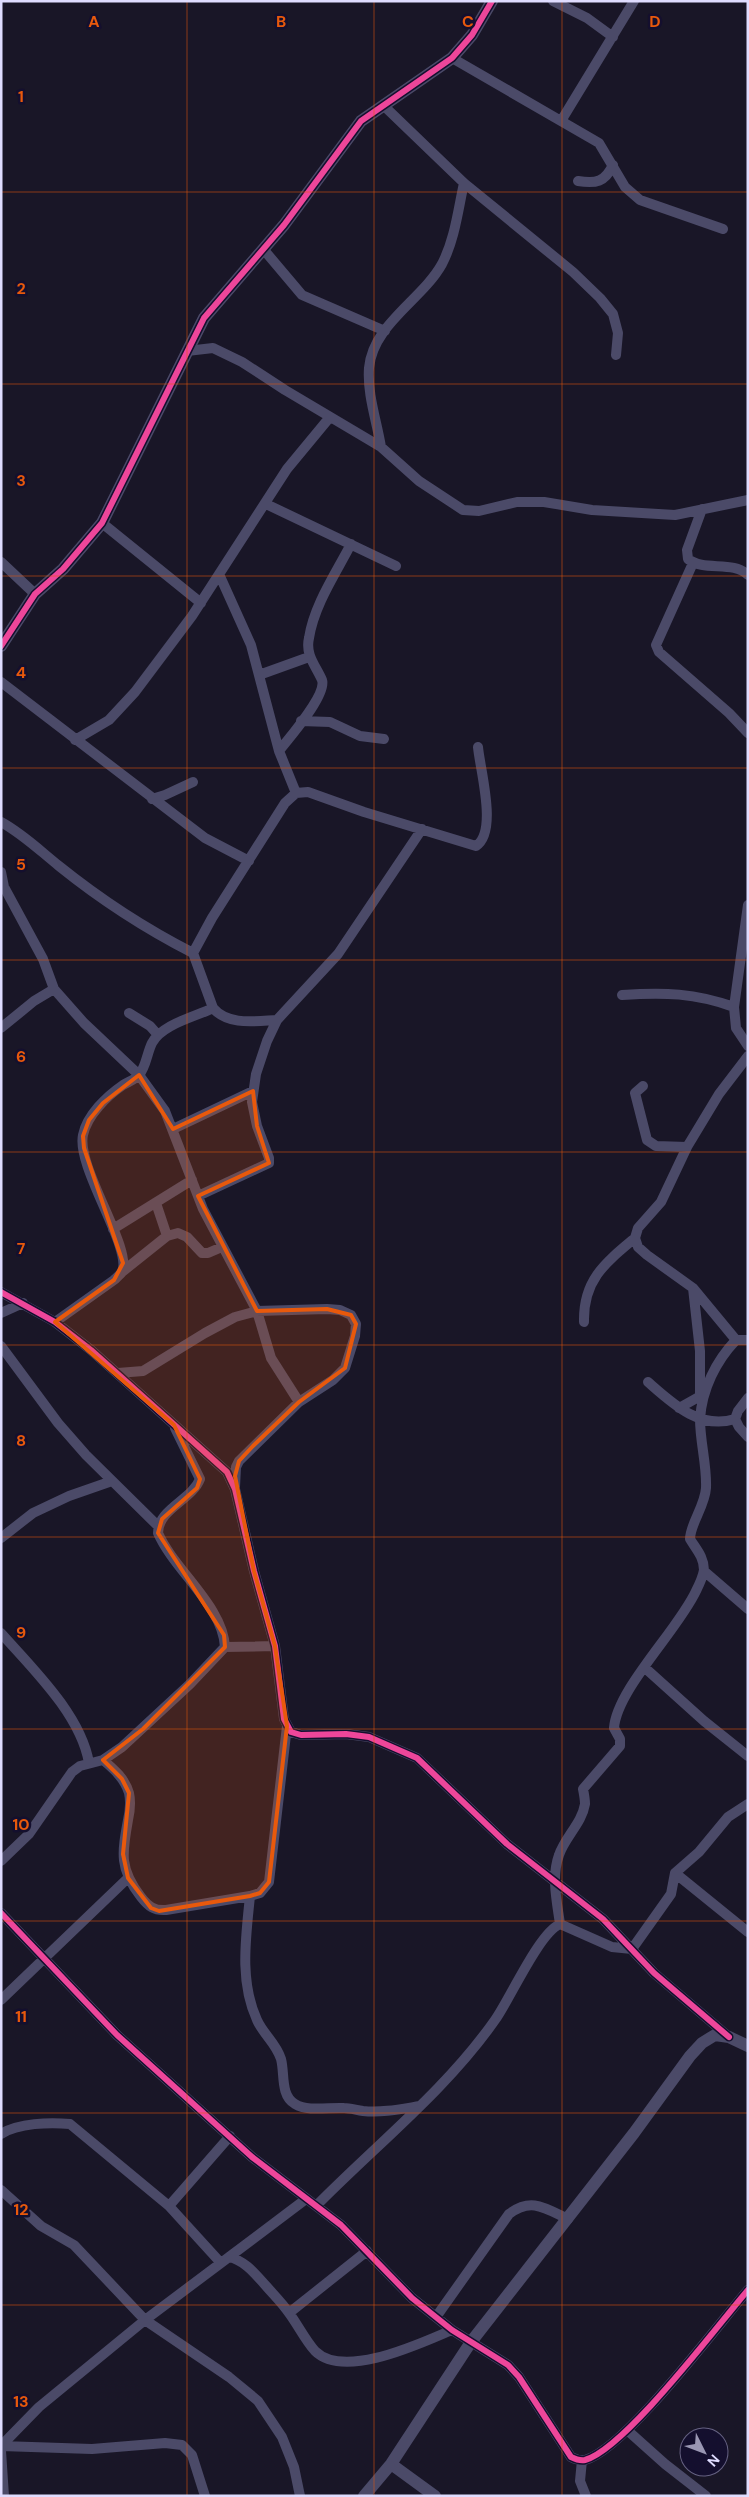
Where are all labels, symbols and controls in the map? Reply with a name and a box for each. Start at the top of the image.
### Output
text: A [88,11,100,32]
text: B [276,11,286,32]
text: C [462,11,474,32]
text: D [649,11,661,32]
text: 1 [18,86,24,107]
text: 2 [16,278,26,299]
text: 3 [16,470,26,491]
text: 4 [16,662,26,683]
text: 5 [16,854,26,875]
text: 6 [16,1046,26,1067]
text: 7 [17,1238,26,1259]
text: 8 [16,1430,26,1451]
text: 9 [16,1622,26,1643]
text: 10 [12,1814,30,1835]
text: 11 [15,2006,27,2027]
text: 12 [13,2199,29,2220]
text: 13 [13,2391,29,2412]
north arrow [679,2427,729,2477]
text: N [704,2451,724,2471]

